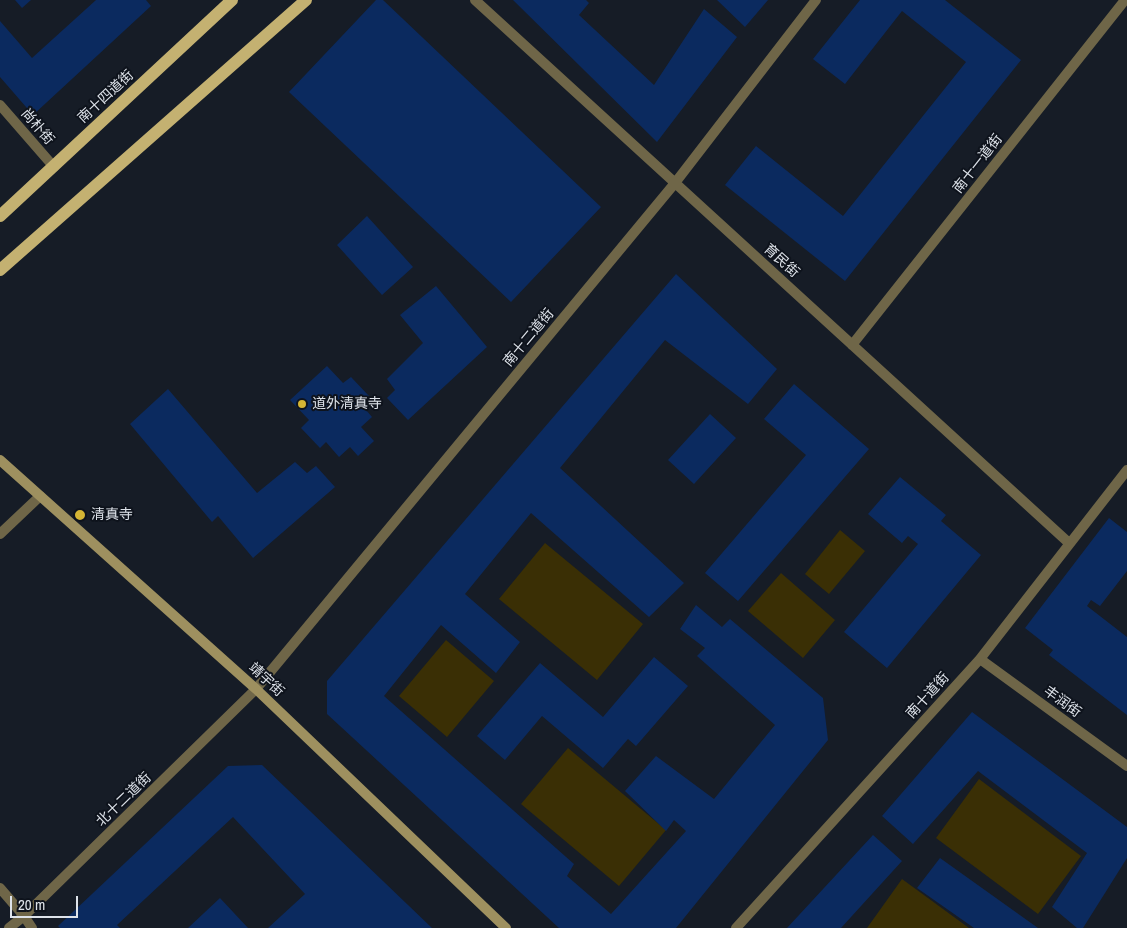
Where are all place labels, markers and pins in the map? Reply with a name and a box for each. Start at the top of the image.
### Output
place label: 道外清真寺 [312,396,382,412]
marker: 道外清真寺 [296,398,308,410]
place label: 清真寺 [91,507,133,523]
marker: 清真寺 [73,508,87,522]

